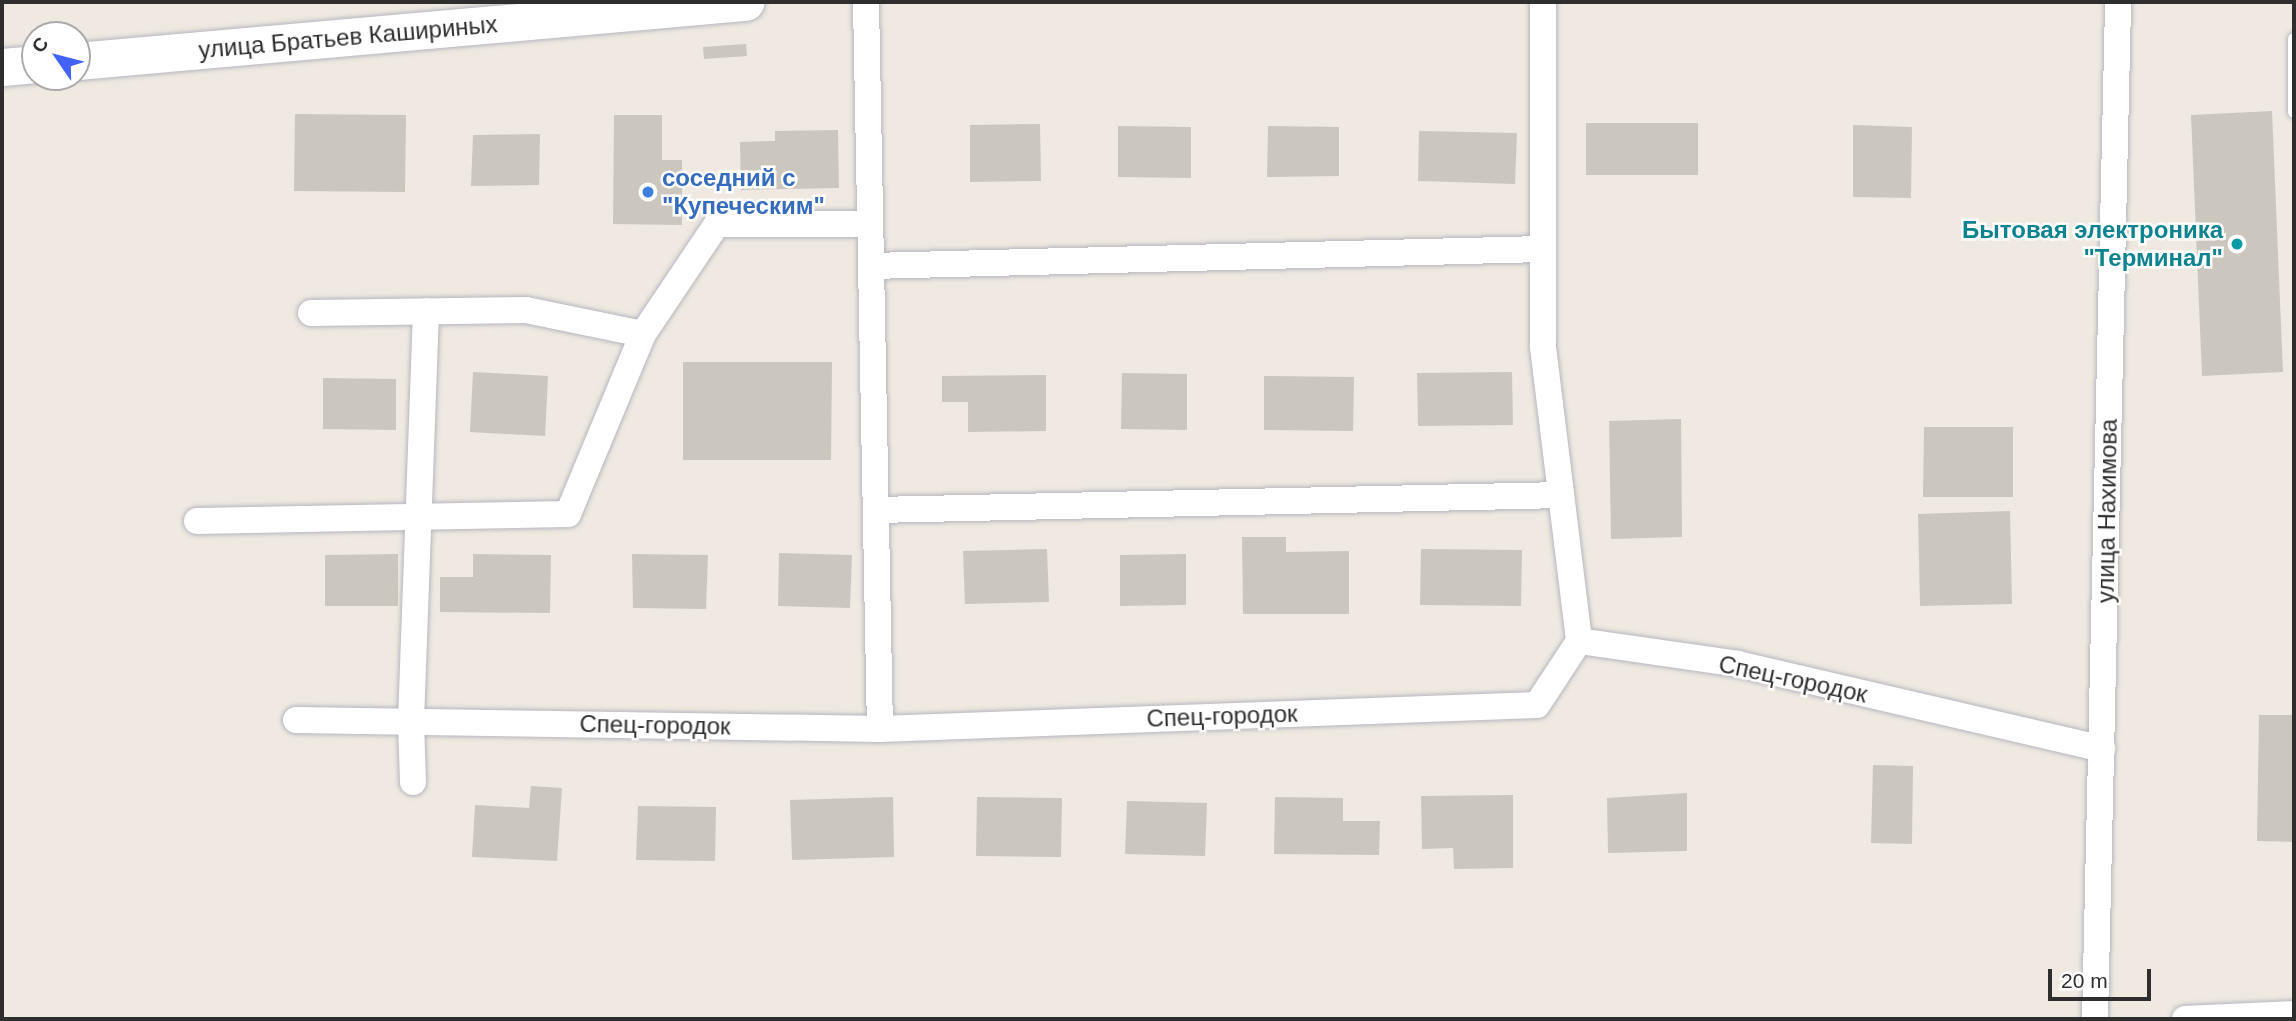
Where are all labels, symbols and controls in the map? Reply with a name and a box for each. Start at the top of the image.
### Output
street label: улица Братьев Кашириных [197,10,499,64]
north arrow [21,21,91,91]
text: С [27,33,53,56]
place label: соседний с "Купеческим" [662,164,825,220]
marker: соседний с "Купеческим" [640,184,656,200]
place label: Бытовая электроника "Терминал" [1962,216,2223,272]
marker: Бытовая электроника "Терминал" [2229,236,2245,252]
street label: улица Нахимова [2091,419,2123,603]
street label: Спец-городок [1716,649,1870,709]
street label: Спец-городок [1146,699,1298,733]
street label: Спец-городок [579,709,731,741]
scale bar [2051,954,2154,998]
text: 20 m [2061,969,2108,992]

